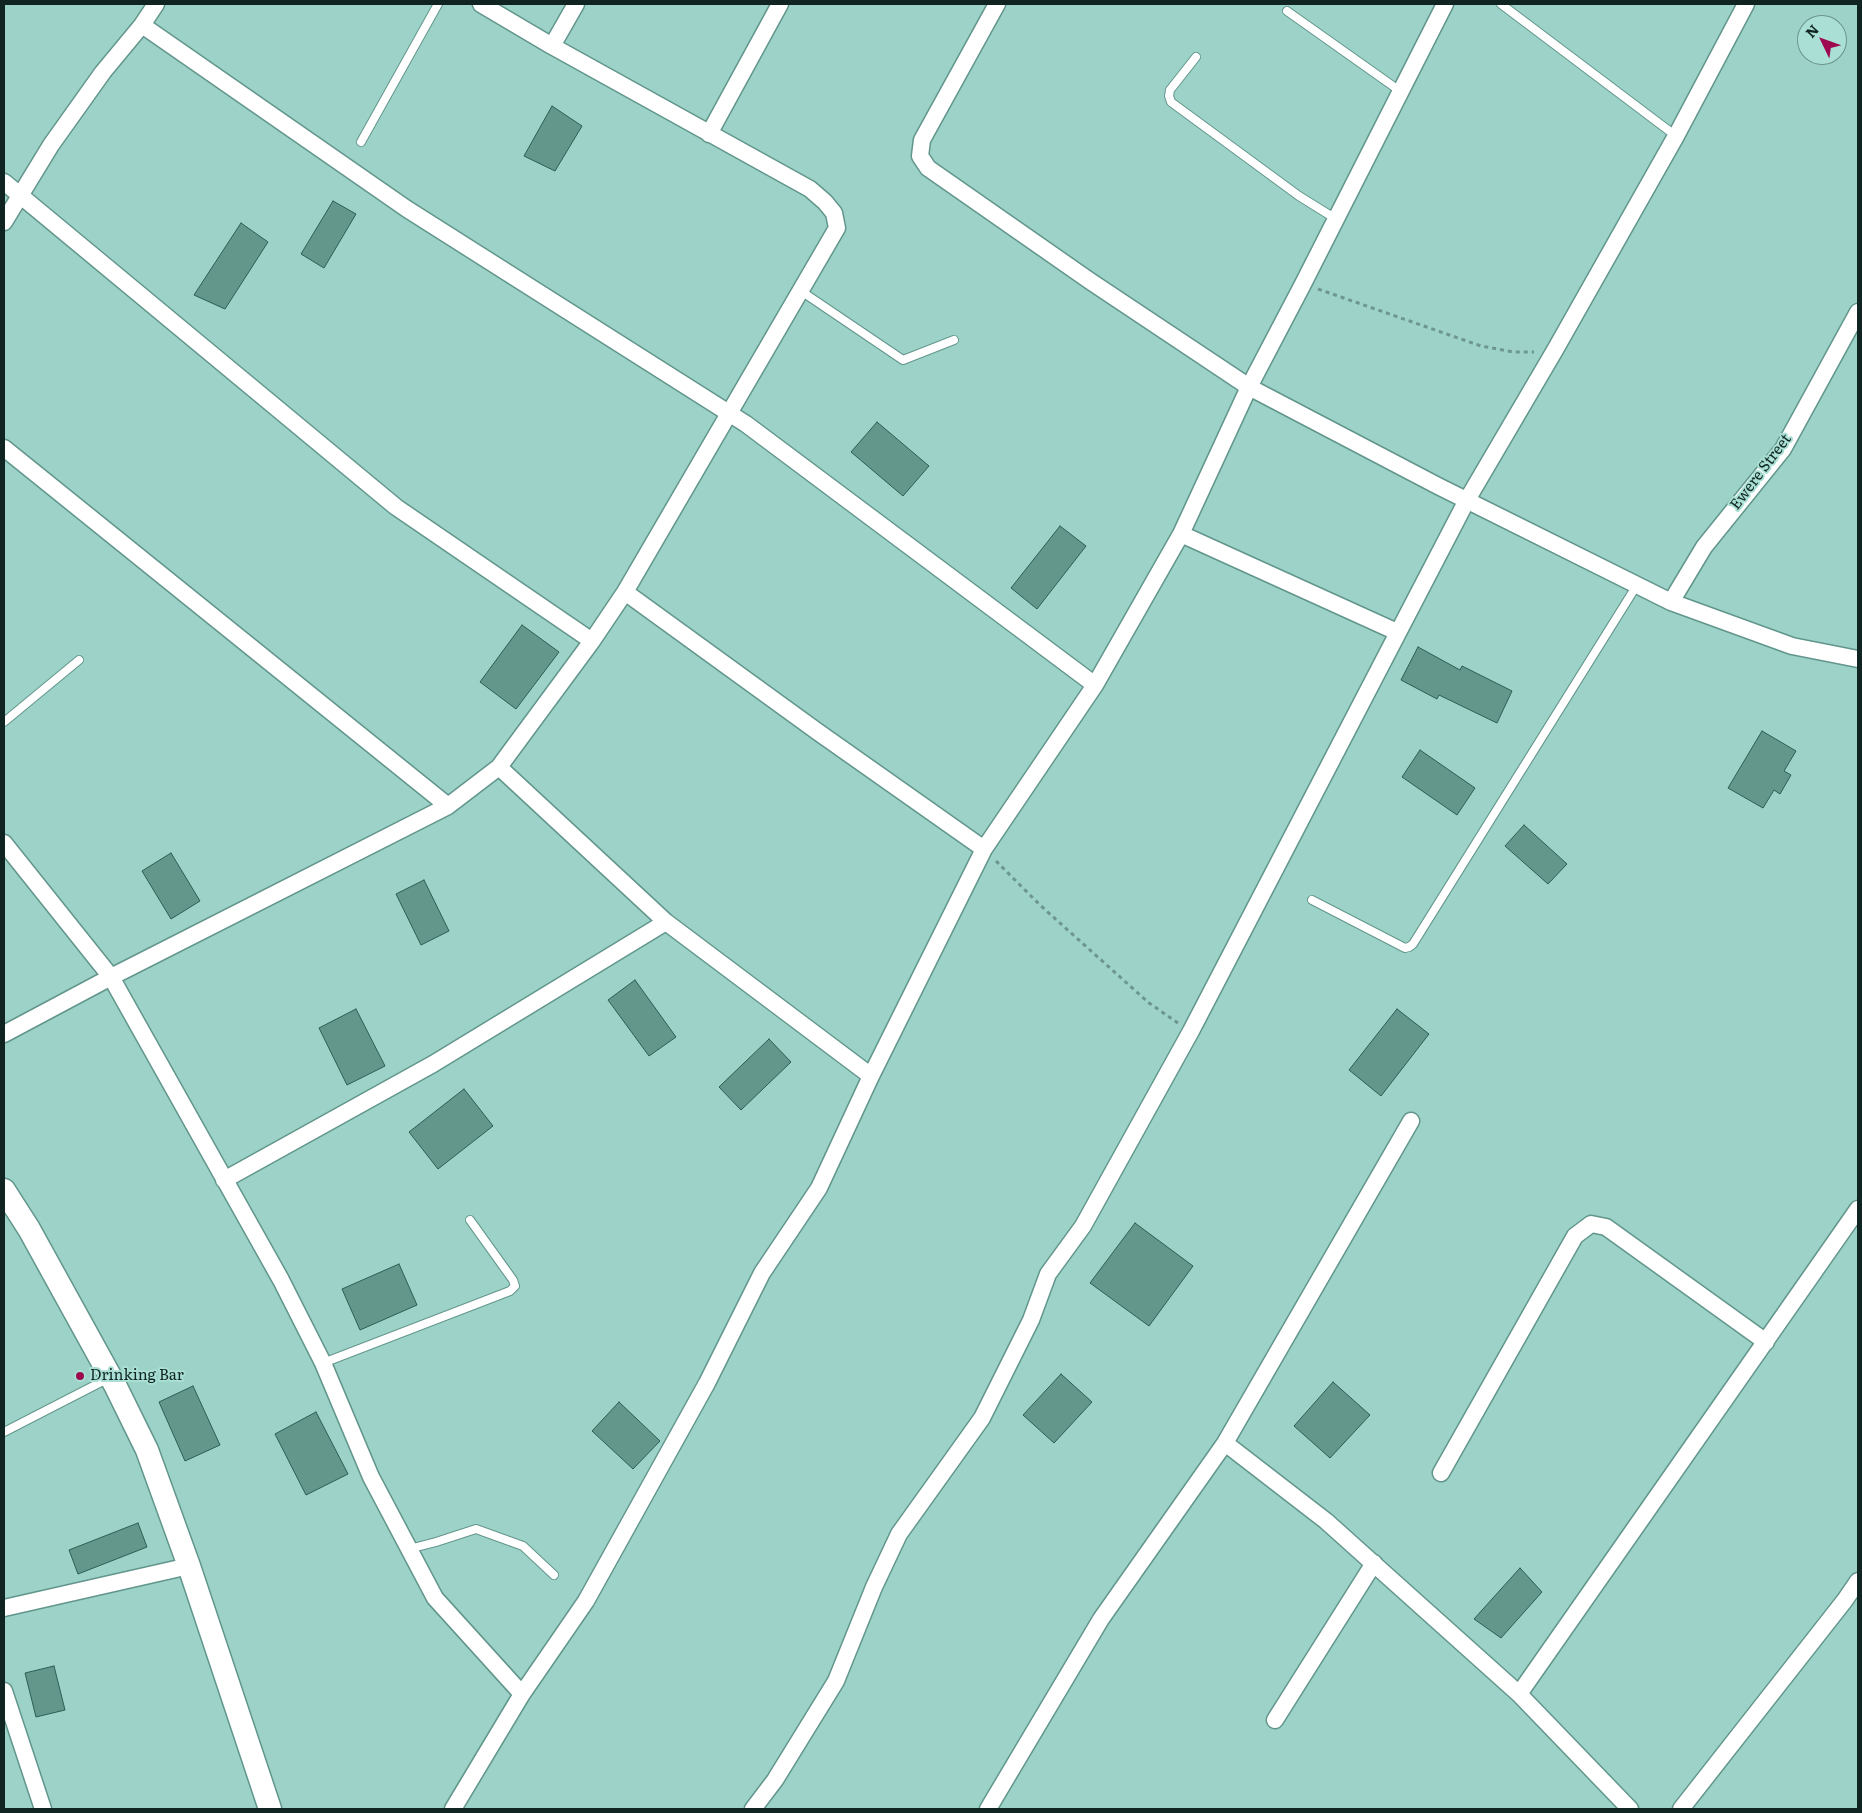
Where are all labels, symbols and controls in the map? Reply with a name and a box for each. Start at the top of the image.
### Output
north arrow [1797,15,1847,65]
text: N [1800,20,1823,42]
street label: Ewere Street [1727,431,1795,513]
place label: Drinking Bar [90,1367,184,1385]
marker: Drinking Bar [74,1370,86,1382]

